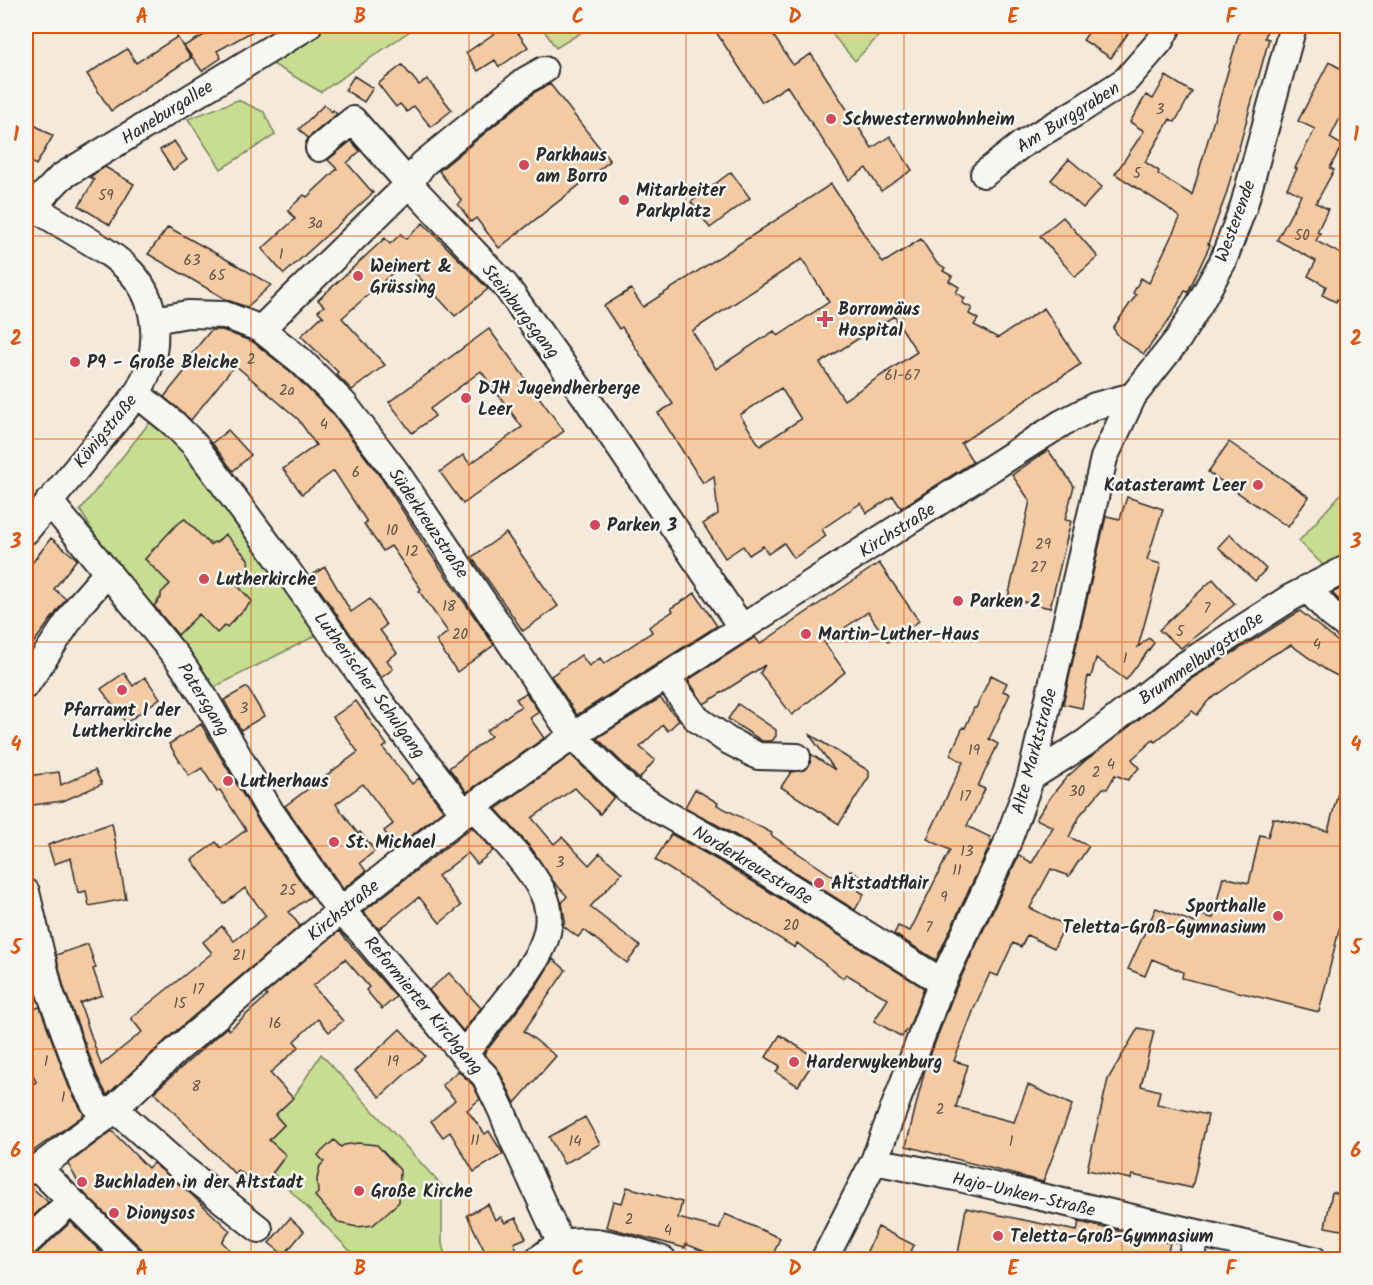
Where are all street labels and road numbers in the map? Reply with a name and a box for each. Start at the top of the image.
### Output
street label: Haneburgallee [116,73,220,153]
street label: Am Burggraben [1011,75,1126,162]
street label: Westerende [1208,176,1265,267]
street label: Steinburgsgang [473,258,566,366]
street label: Königstraße [67,388,145,476]
street label: Süderkreuzstraße [380,463,476,585]
street label: Kirchstraße [854,496,942,566]
street label: Brummelburgstraße [1133,605,1271,713]
street label: Lutherischer Schulgang [305,606,432,765]
street label: Patersgang [169,657,237,742]
street label: Alte Marktstraße [1005,685,1066,818]
street label: Norderkreuzstraße [686,819,818,914]
street label: Kirchstraße [301,873,387,950]
street label: Reformierter Kirchgang [356,930,490,1082]
street label: Hajo-Unken-Straße [949,1165,1098,1226]

